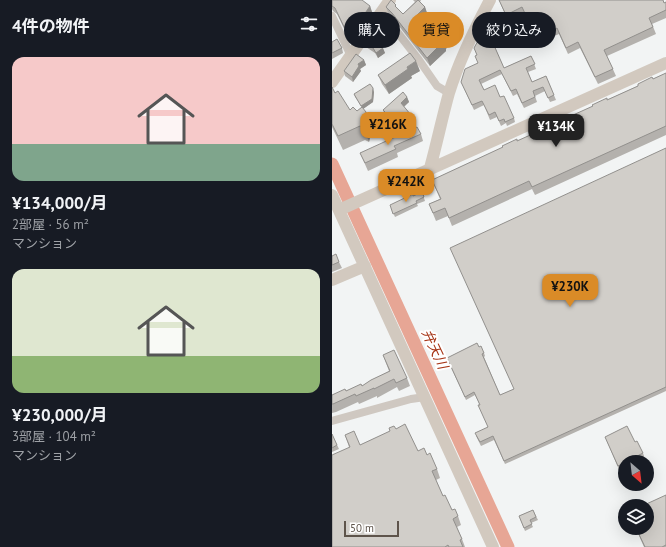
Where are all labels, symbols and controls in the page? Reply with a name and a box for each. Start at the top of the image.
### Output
chip: 購入 [344,12,400,48]
chip: 賃貸 [408,12,464,48]
chip: 絞り込み [472,12,556,48]
icon: filters [298,13,320,35]
text: 4件の物件 [12,15,90,37]
icon: home [130,83,202,155]
pin: ¥216K [360,112,416,146]
pin: ¥134K [528,114,584,148]
text: ¥216K [369,116,407,133]
text: ¥134K [537,118,575,135]
pin: ¥242K [378,169,434,203]
text: ¥242K [387,173,425,190]
text: ¥134,000/月 [12,192,108,214]
text: 2部屋 · 56 m² [12,216,89,233]
text: マンション [12,235,77,252]
pin: ¥230K [542,274,598,308]
text: ¥230K [551,278,589,295]
icon: home [130,295,202,367]
water label: 弁天川 [418,326,453,374]
text: ¥230,000/月 [12,404,108,426]
text: 3部屋 · 104 m² [12,428,96,445]
text: マンション [12,447,77,464]
north arrow [618,455,654,491]
map controls [618,455,654,535]
button: layers [618,499,654,535]
scale bar [344,519,399,538]
text: 50 m [350,521,374,535]

